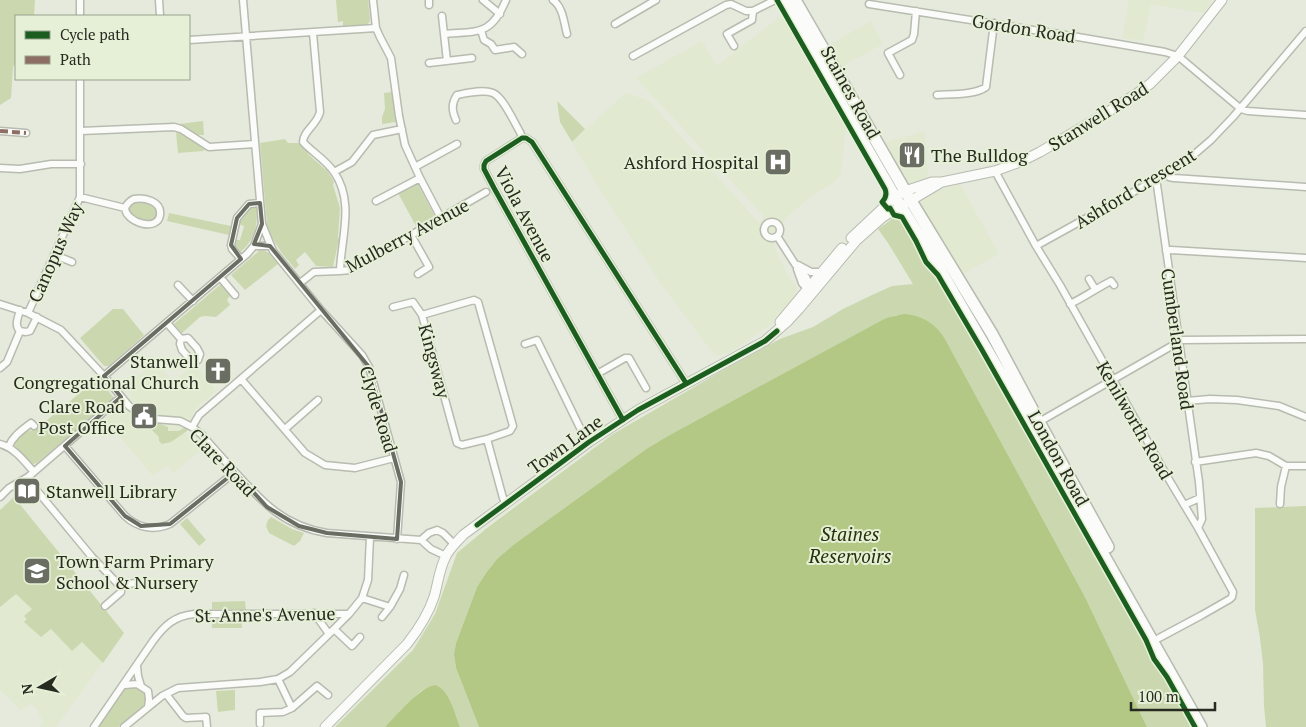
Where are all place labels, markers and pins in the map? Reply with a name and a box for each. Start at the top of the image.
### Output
restaurant icon: The Bulldog [897,140,927,170]
place label: The Bulldog [931,143,1028,167]
hospital icon: Ashford Hospital [763,147,793,177]
place label: Ashford Hospital [624,150,759,174]
place label: Stanwell Congregational Church [13,349,199,394]
church icon: Stanwell Congregational Church [203,356,233,386]
place label: Clare Road Post Office [38,394,125,439]
public building icon: Clare Road Post Office [129,401,159,431]
library icon: Stanwell Library [12,476,42,506]
place label: Stanwell Library [46,479,178,503]
place label: Town Farm Primary School & Nursery [56,549,214,594]
school or university icon: Town Farm Primary School & Nursery [22,556,52,586]

